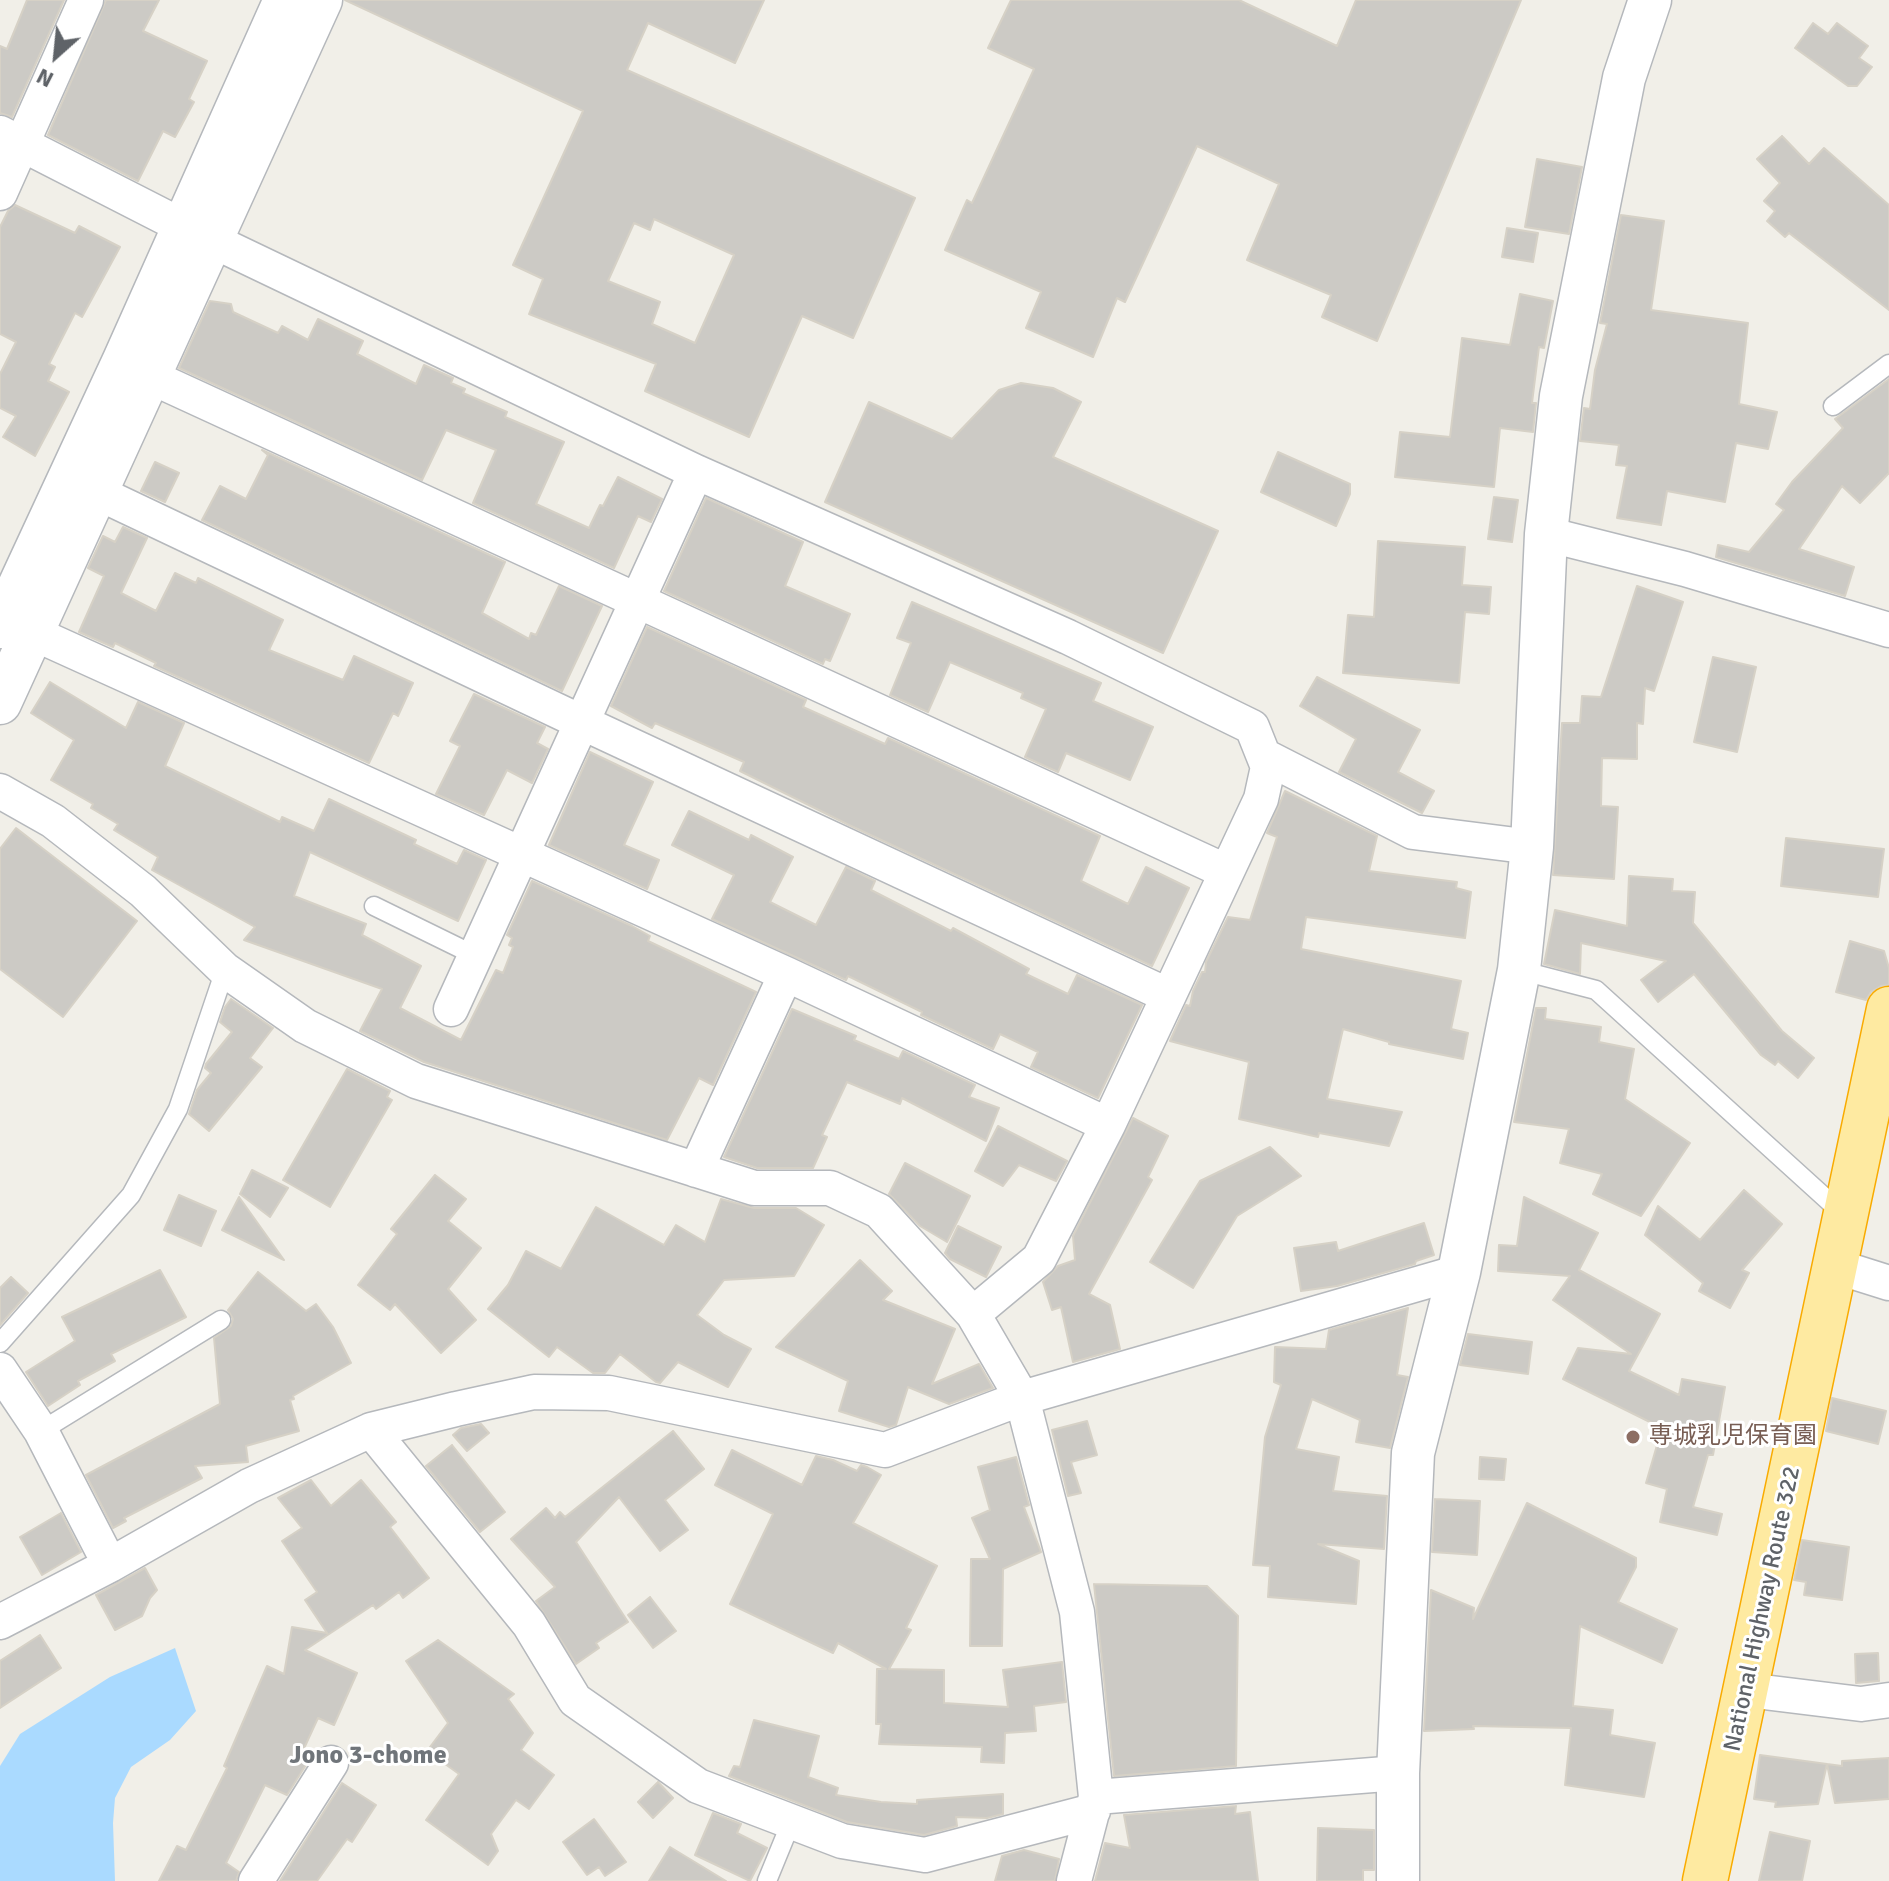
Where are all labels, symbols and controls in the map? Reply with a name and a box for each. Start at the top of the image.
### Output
north arrow [16,16,96,96]
text: N [32,62,58,93]
place label: 専城乳児保育園 [1649,1423,1817,1451]
marker: 専城乳児保育園 [1624,1428,1642,1446]
street label: National Highway Route 322 [1719,1464,1807,1754]
district label: Jono 3-chome [289,1740,447,1772]

